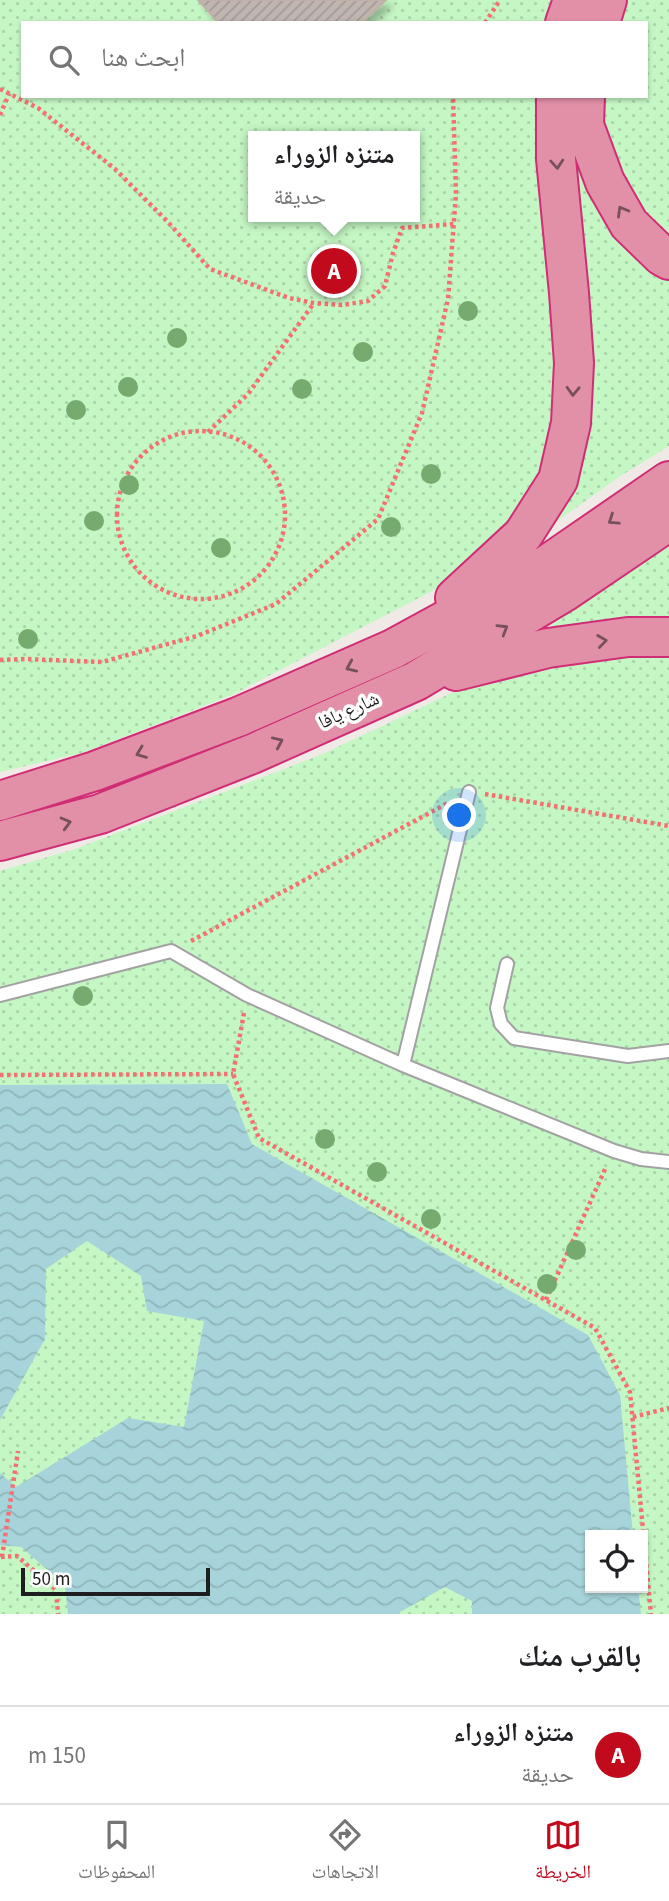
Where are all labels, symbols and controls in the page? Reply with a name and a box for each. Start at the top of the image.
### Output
search box [21,21,648,98]
text: ابحث هنا [101,39,185,76]
icon: search [45,41,83,79]
popup [248,131,420,222]
text: متنزه الزوراء [274,136,394,173]
one-way arrow [549,159,564,170]
text: حديقة [274,180,326,213]
one-way arrow [617,206,630,219]
pin: A [311,245,357,297]
one-way arrow [565,386,580,397]
one-way arrow [608,512,621,525]
one-way arrow [495,624,508,637]
one-way arrow [596,633,608,648]
one-way arrow [346,659,358,673]
street label: شارع يافا [314,686,384,736]
one-way arrow [271,736,284,750]
one-way arrow [135,745,147,759]
your location [442,798,476,832]
one-way arrow [60,817,72,831]
map controls [585,1530,648,1593]
button: locate [585,1530,648,1593]
scale bar [21,1565,210,1597]
text: 50 m [32,1566,70,1593]
text: بالقرب منك [518,1635,641,1678]
text: متنزه الزوراء [453,1714,574,1751]
text: 150 m [28,1739,86,1772]
text: A [611,1739,625,1772]
text: حديقة [521,1758,574,1791]
tab: المحفوظات [78,1816,155,1890]
tab: الاتجاهات [311,1816,379,1890]
tab: الخريطة [535,1816,591,1890]

